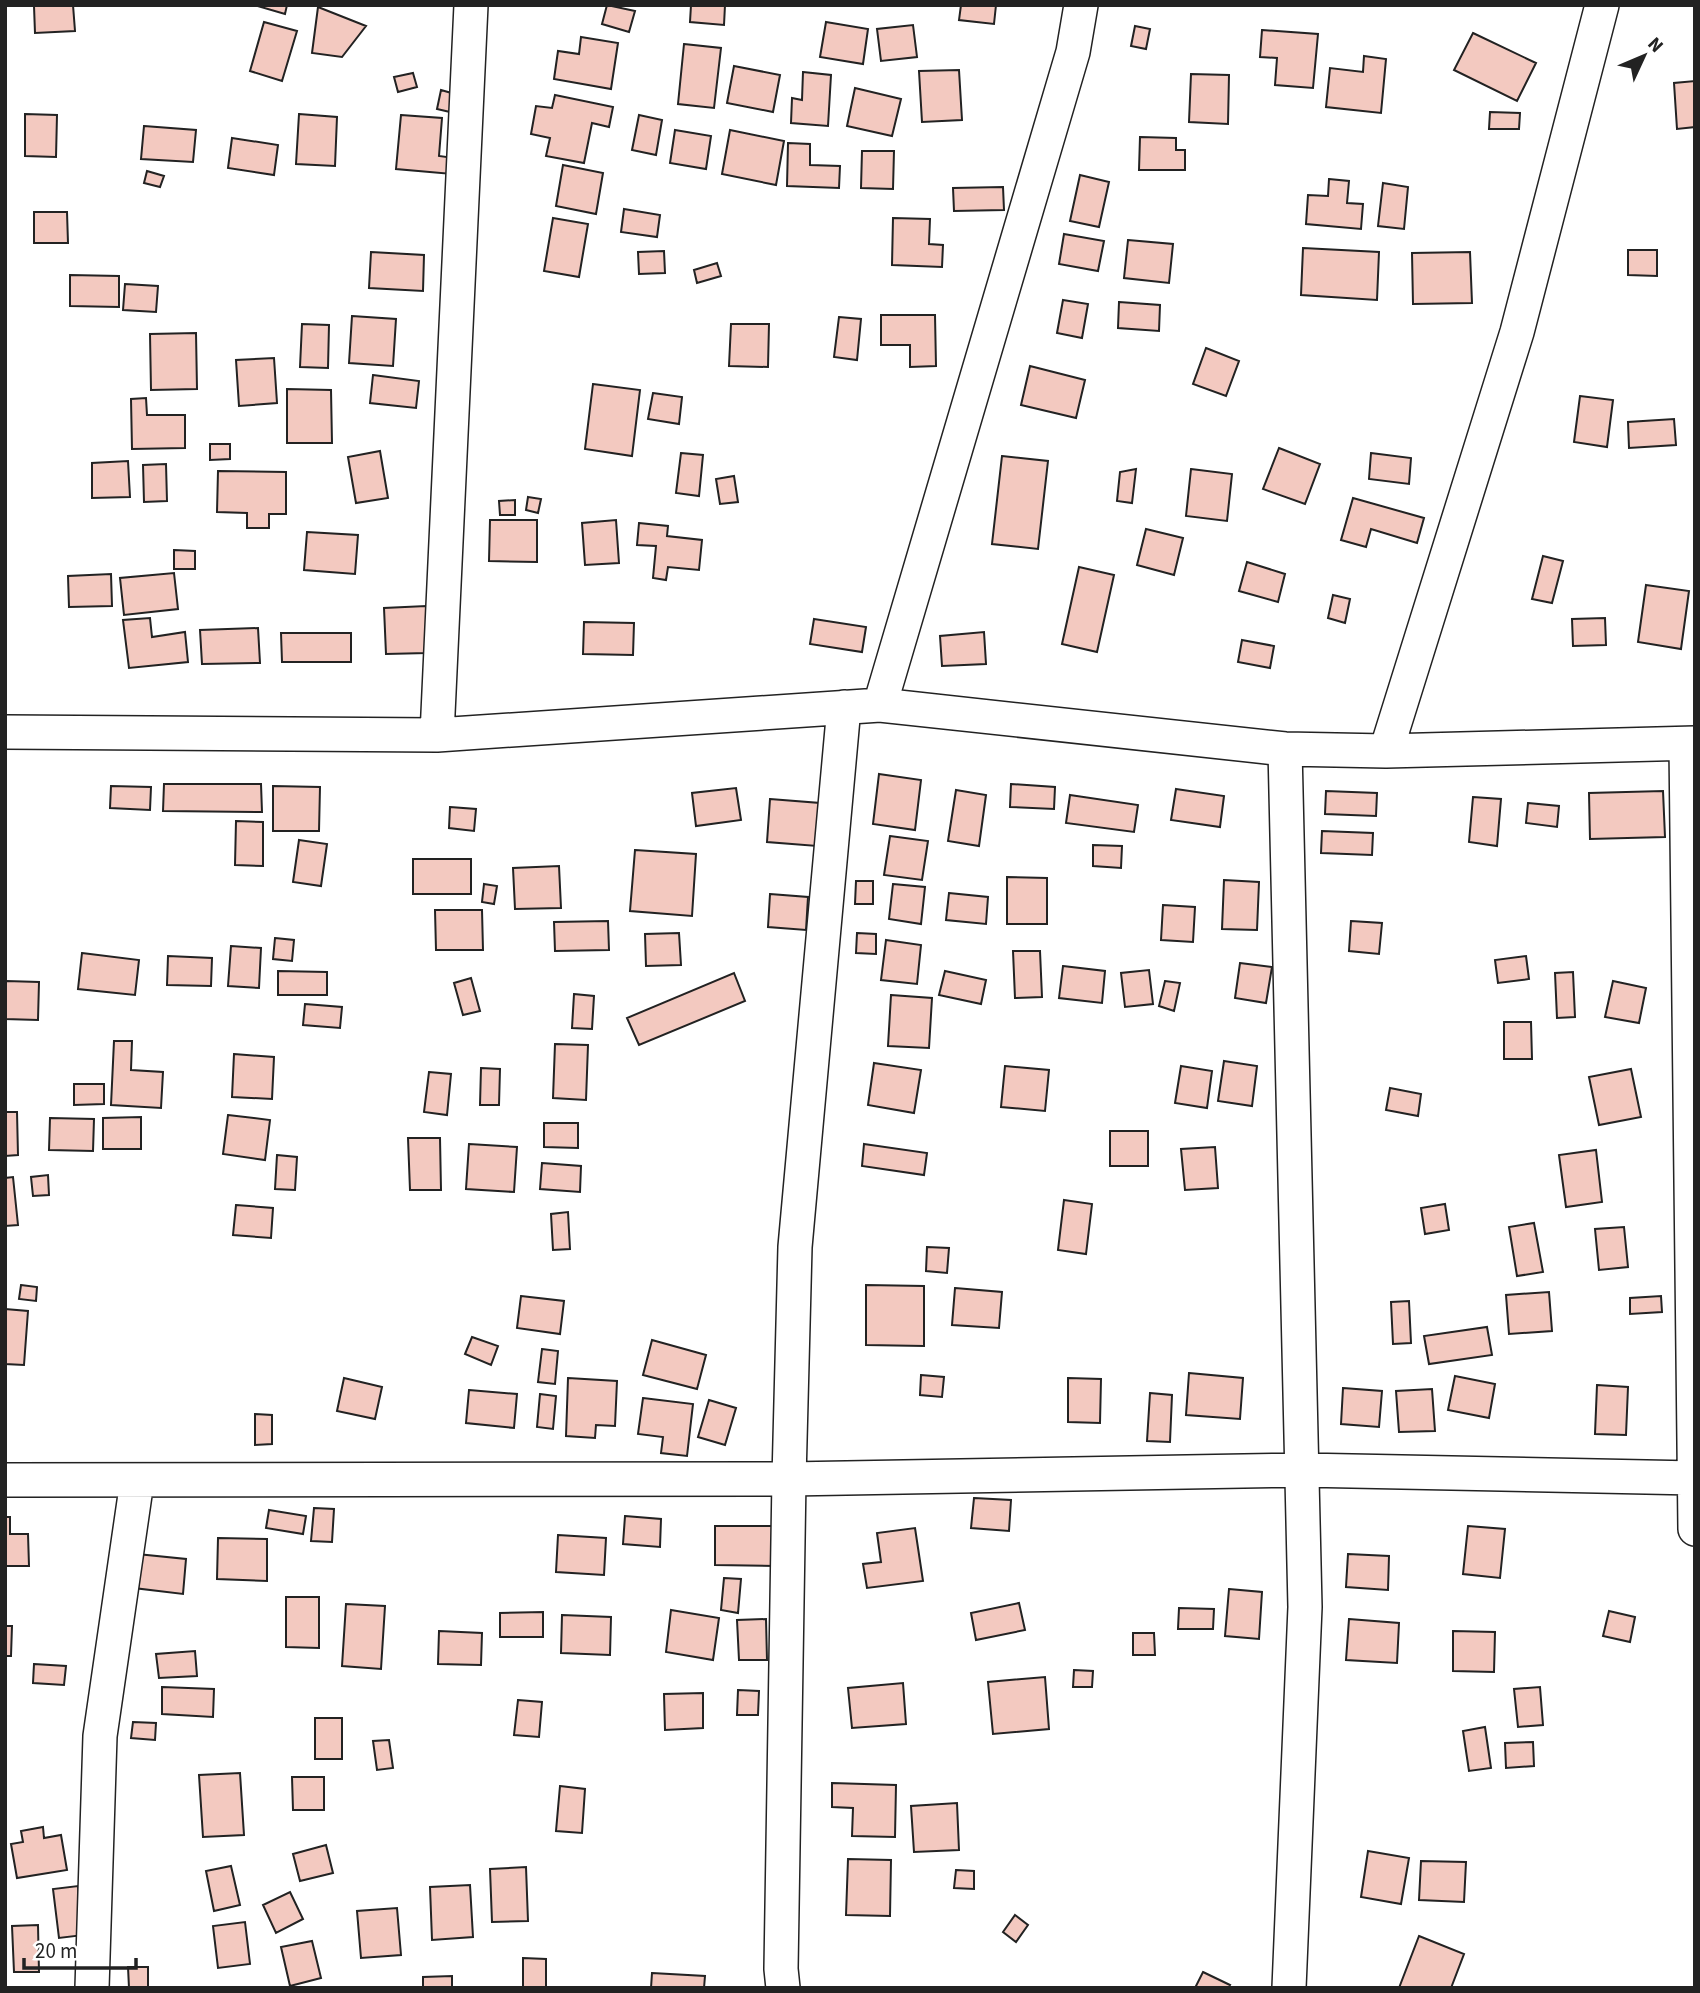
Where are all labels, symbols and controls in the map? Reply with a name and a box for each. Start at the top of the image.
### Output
north arrow [1609,21,1679,91]
text: N [1641,31,1669,59]
scale bar [24,1926,136,1970]
text: 20 m [35,1936,77,1966]

